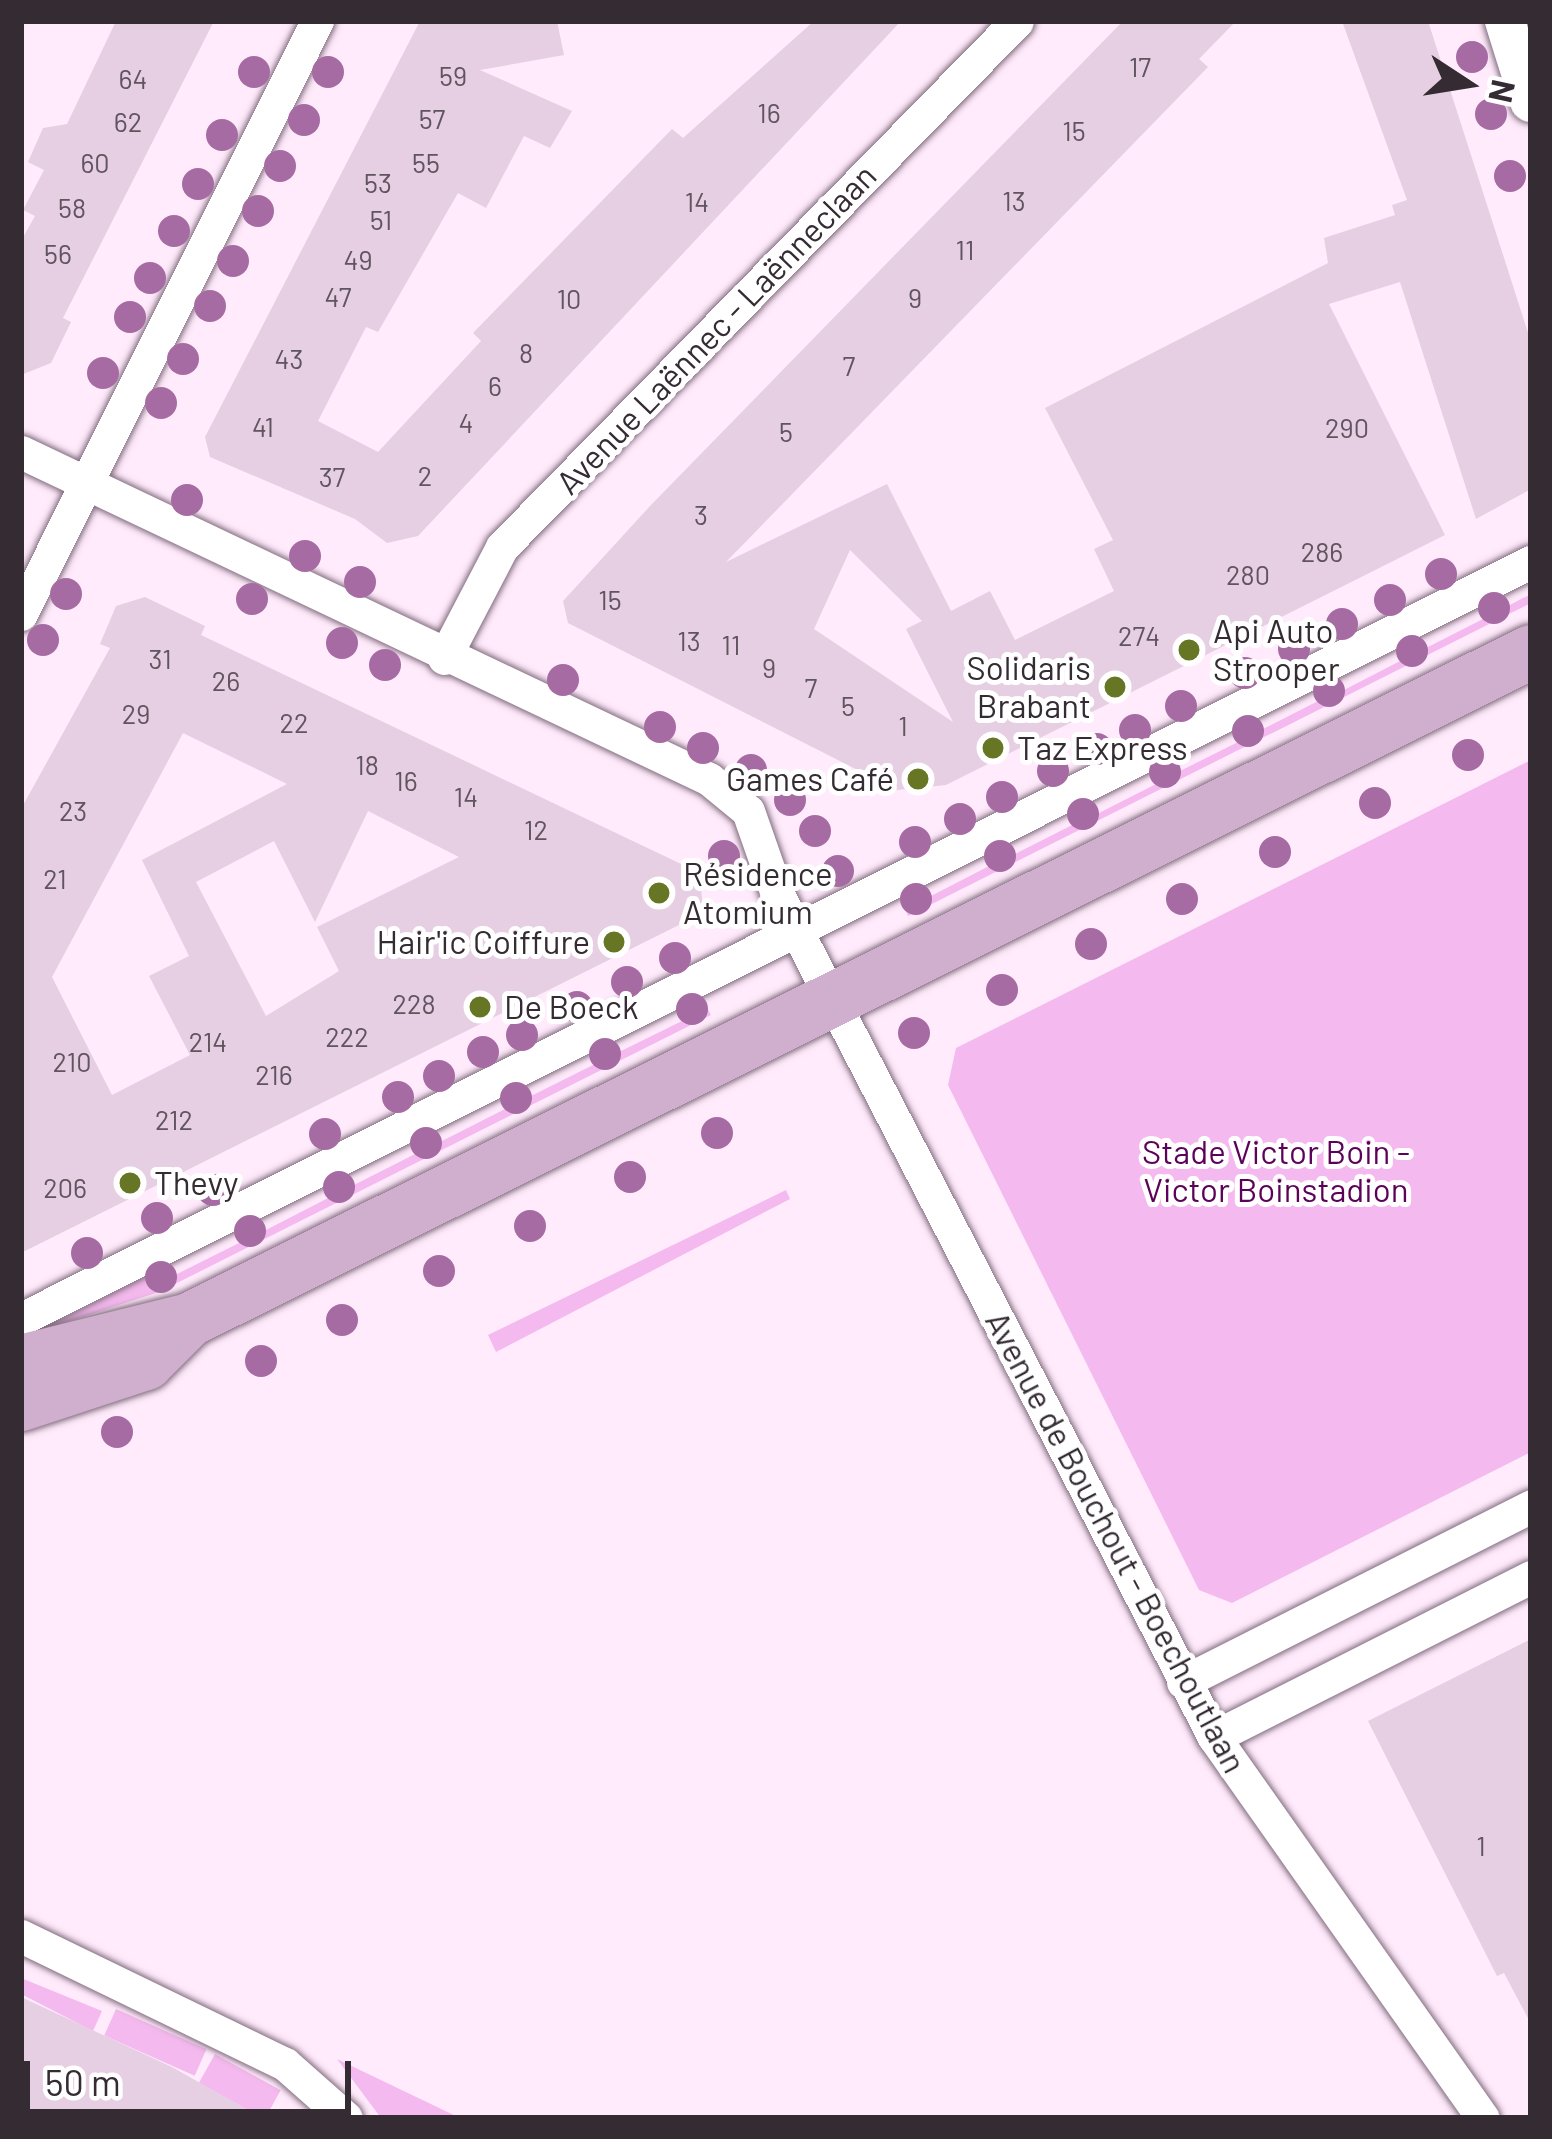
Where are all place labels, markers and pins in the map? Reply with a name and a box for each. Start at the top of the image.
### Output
place label: Api Auto Strooper [1213,611,1340,689]
marker: Api Auto Strooper [1176,637,1202,663]
place label: Solidaris Brabant [967,648,1091,726]
marker: Solidaris Brabant [1102,674,1128,700]
place label: Taz Express [1017,728,1188,768]
marker: Taz Express [980,735,1006,761]
place label: Games Café [726,759,894,799]
marker: Games Café [905,766,931,792]
place label: Résidence Atomium [683,854,832,932]
marker: Résidence Atomium [646,880,672,906]
place label: Hair'ic Coiffure [377,922,590,962]
marker: Hair'ic Coiffure [601,929,627,955]
place label: De Boeck [504,987,639,1027]
marker: De Boeck [467,994,493,1020]
place label: Thevy [154,1163,238,1203]
marker: Thevy [117,1170,143,1196]

